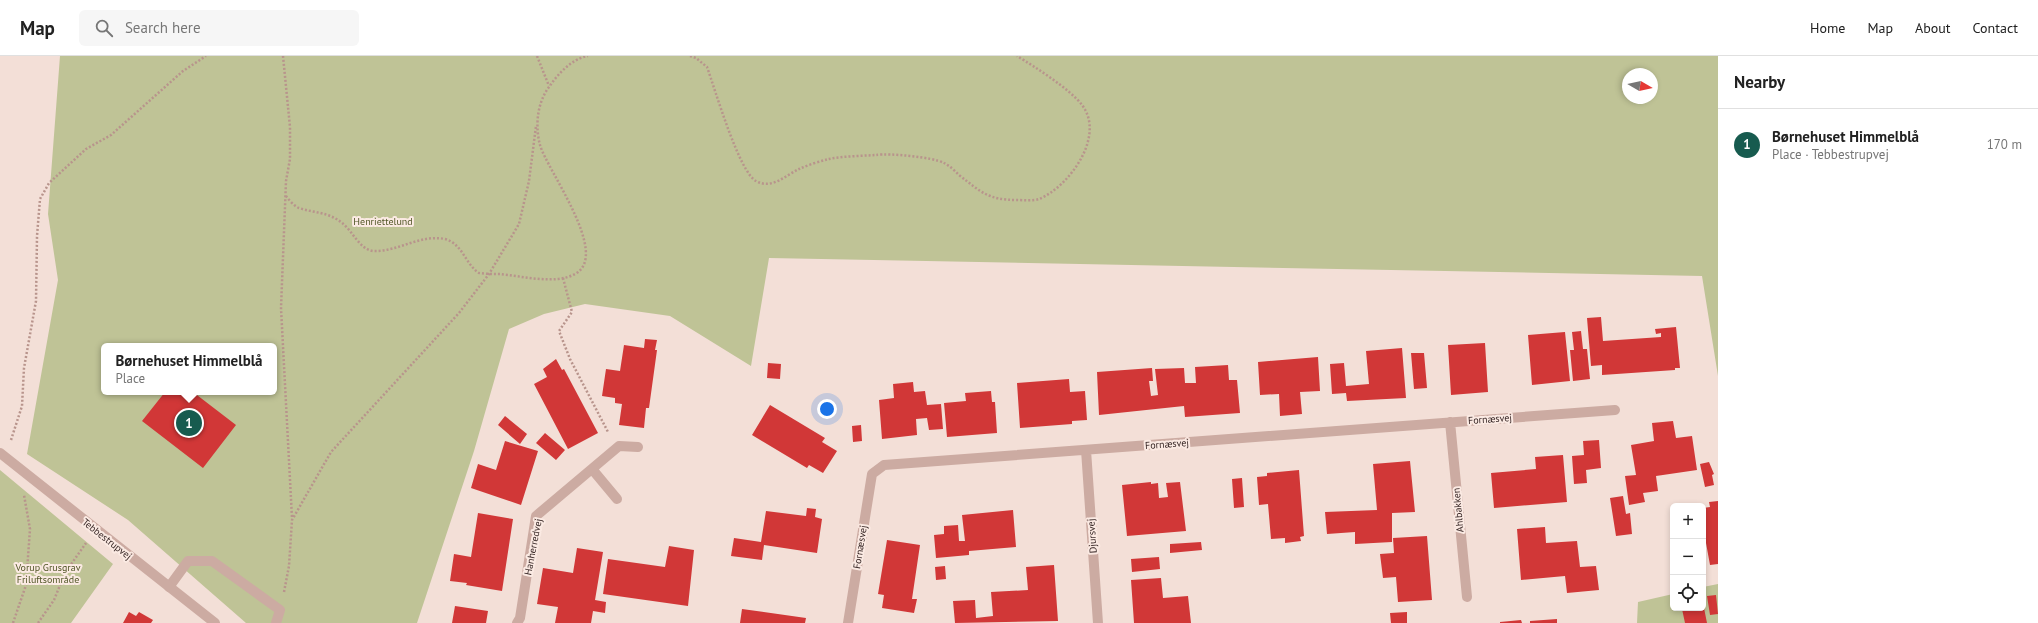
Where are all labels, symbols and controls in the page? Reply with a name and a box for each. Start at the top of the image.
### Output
search box [79,10,359,46]
text: Map [20,16,55,40]
icon: search [93,17,115,39]
text: Search here [125,18,201,37]
text: Home [1810,19,1845,37]
text: Map [1867,19,1893,37]
text: About [1915,19,1951,37]
text: Contact [1973,19,2018,37]
north arrow [1622,68,1658,104]
text: Nearby [1734,71,1785,93]
text: Børnehuset Himmelblå [1772,127,1919,146]
text: 1 [1743,136,1751,153]
text: 170 m [1987,136,2022,153]
text: Place · Tebbestrupvej [1772,146,1889,163]
park label: Henriettelund [353,215,413,228]
popup [101,343,277,395]
text: Børnehuset Himmelblå [115,351,263,370]
text: Place [115,370,145,387]
your location [817,399,837,419]
pin: 1 [176,408,202,438]
street label: Fornæsvej [1468,411,1512,427]
street label: Fornæsvej [1145,436,1189,452]
street label: Ahlbakken [1450,487,1466,533]
map controls [1670,503,1706,611]
button: + [1670,503,1706,539]
street label: Tebbestrupvej [80,516,134,562]
street label: Hanherredvej [521,518,545,576]
street label: Djursvej [1084,518,1100,554]
street label: Fornæsvej [850,524,870,570]
button: − [1670,539,1706,575]
park label: Vorup Grusgrav Friluftsområde [15,561,81,586]
button: locate [1670,575,1706,611]

